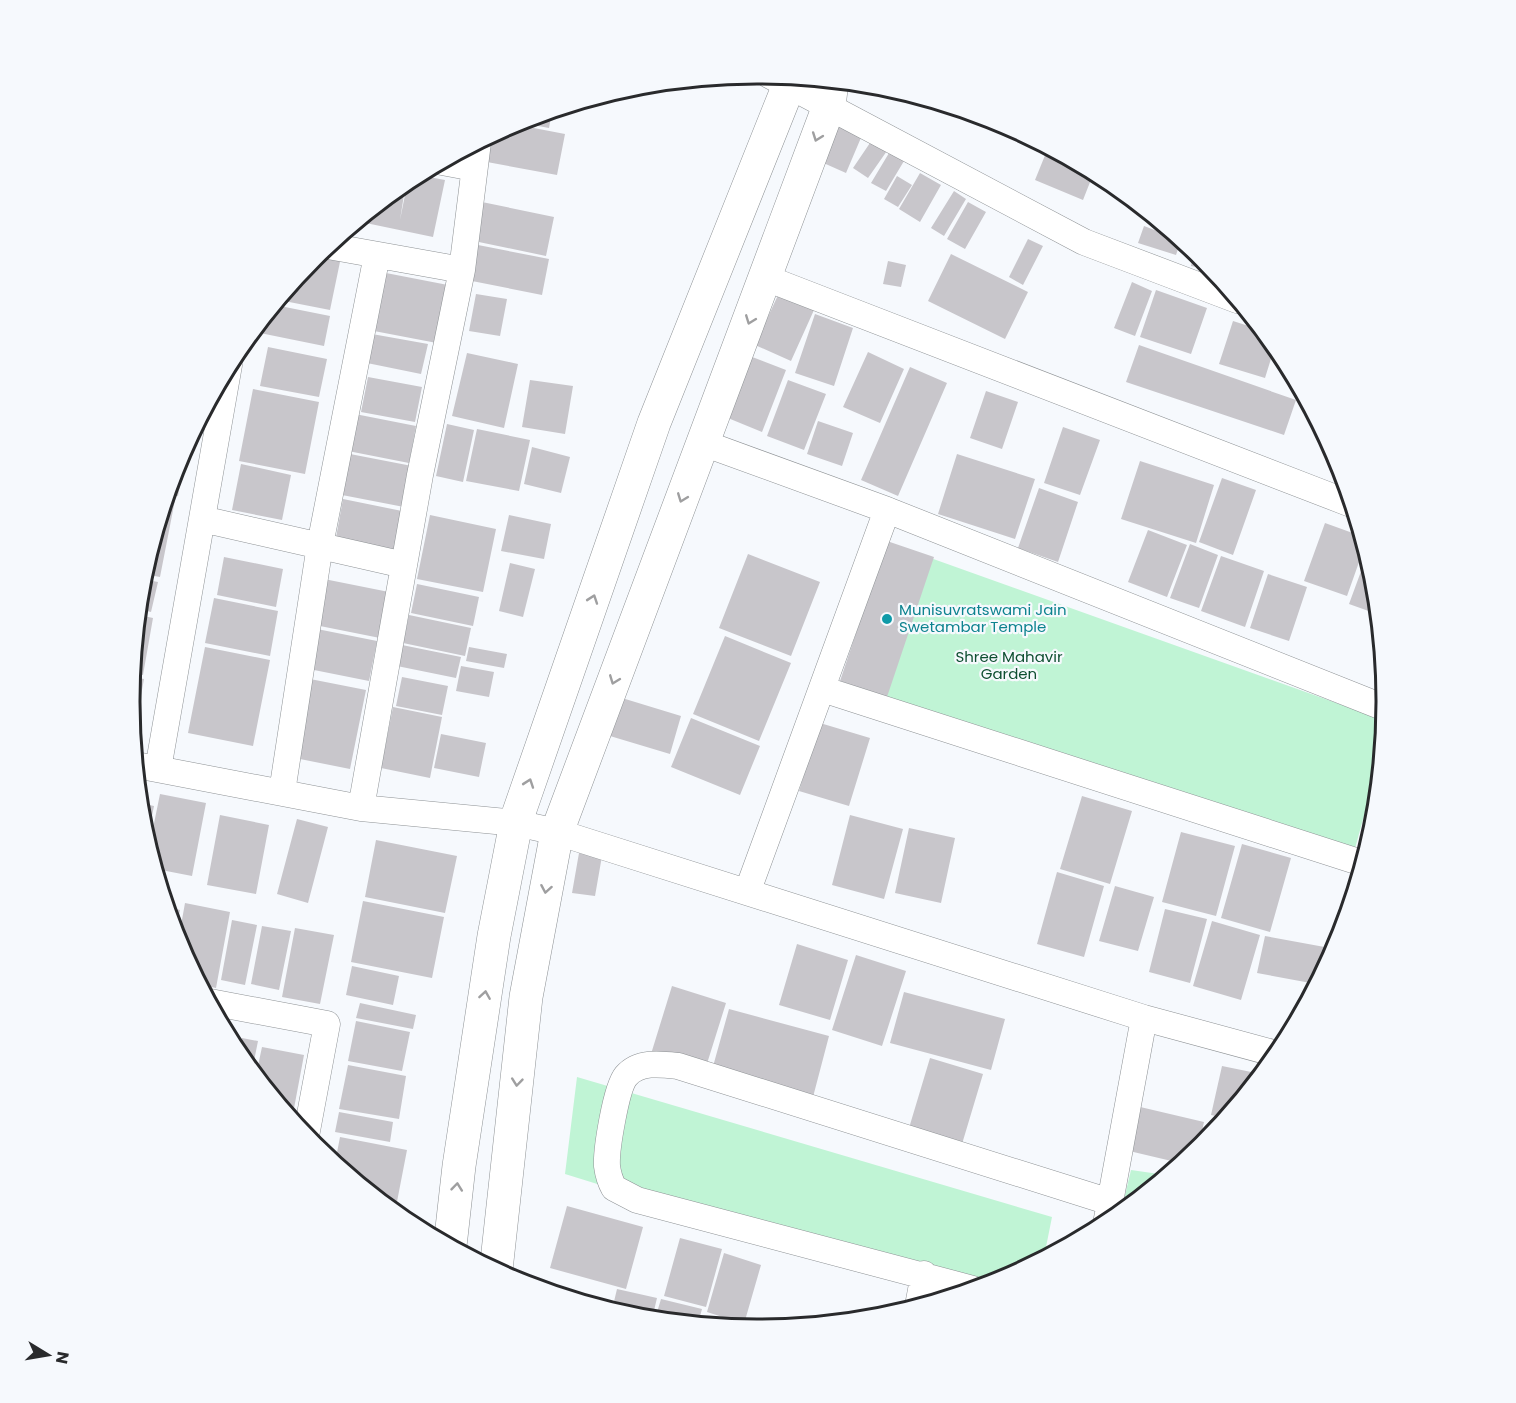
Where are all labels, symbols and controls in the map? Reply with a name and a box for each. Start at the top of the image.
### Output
one-way arrow [812,131,824,142]
one-way arrow [745,314,757,325]
one-way arrow [677,492,690,502]
one-way arrow [586,595,599,605]
place label: Munisuvratswami Jain Swetambar Temple [899,599,1067,637]
marker: Munisuvratswami Jain Swetambar Temple [880,612,894,626]
park label: Shree Mahavir Garden [955,646,1063,684]
one-way arrow [608,674,621,685]
one-way arrow [521,779,534,789]
one-way arrow [540,884,553,894]
one-way arrow [478,990,490,999]
one-way arrow [511,1077,523,1086]
one-way arrow [450,1183,463,1192]
north arrow [18,1325,78,1385]
text: N [50,1350,75,1366]

